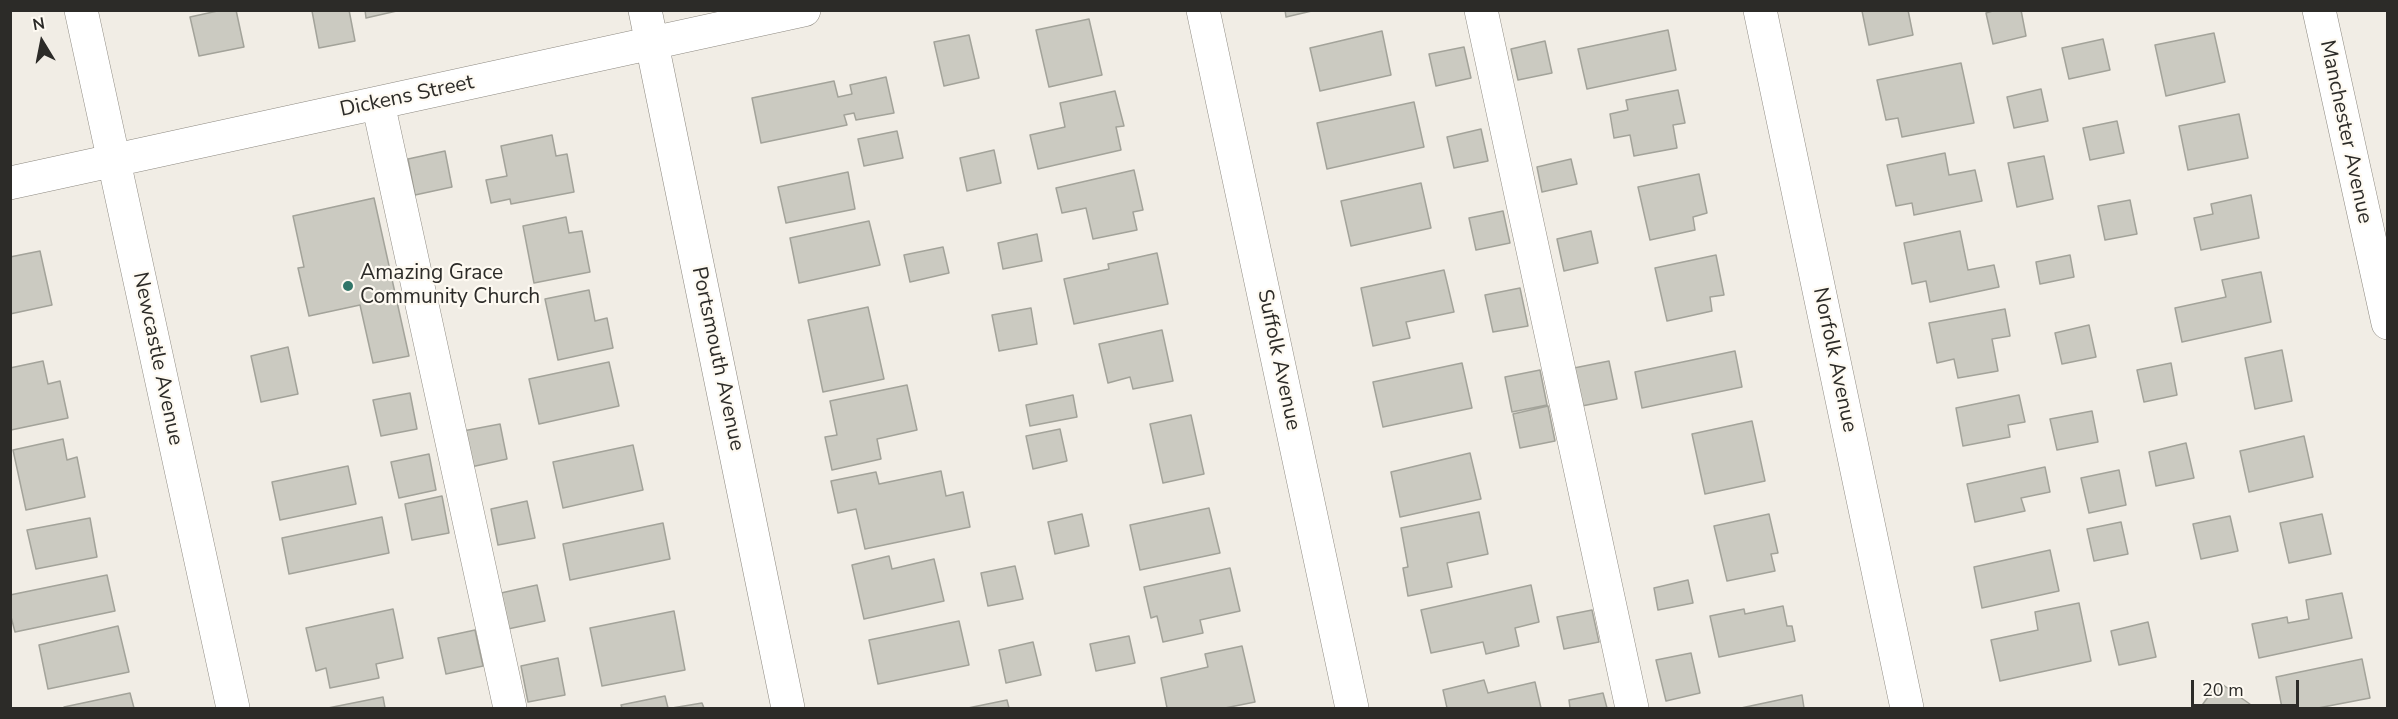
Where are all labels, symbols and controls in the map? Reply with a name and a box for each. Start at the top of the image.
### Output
north arrow [12,12,72,72]
text: N [31,12,47,36]
street label: Manchester Avenue [2313,38,2377,226]
street label: Dickens Street [338,71,476,123]
place label: Amazing Grace Community Church [360,261,540,311]
street label: Portsmouth Avenue [685,265,749,453]
street label: Newcastle Avenue [126,270,188,448]
marker: Amazing Grace Community Church [341,279,355,293]
street label: Norfolk Avenue [1806,285,1862,435]
street label: Suffolk Avenue [1251,287,1305,433]
scale bar [2194,668,2302,706]
text: 20 m [2202,678,2244,702]

